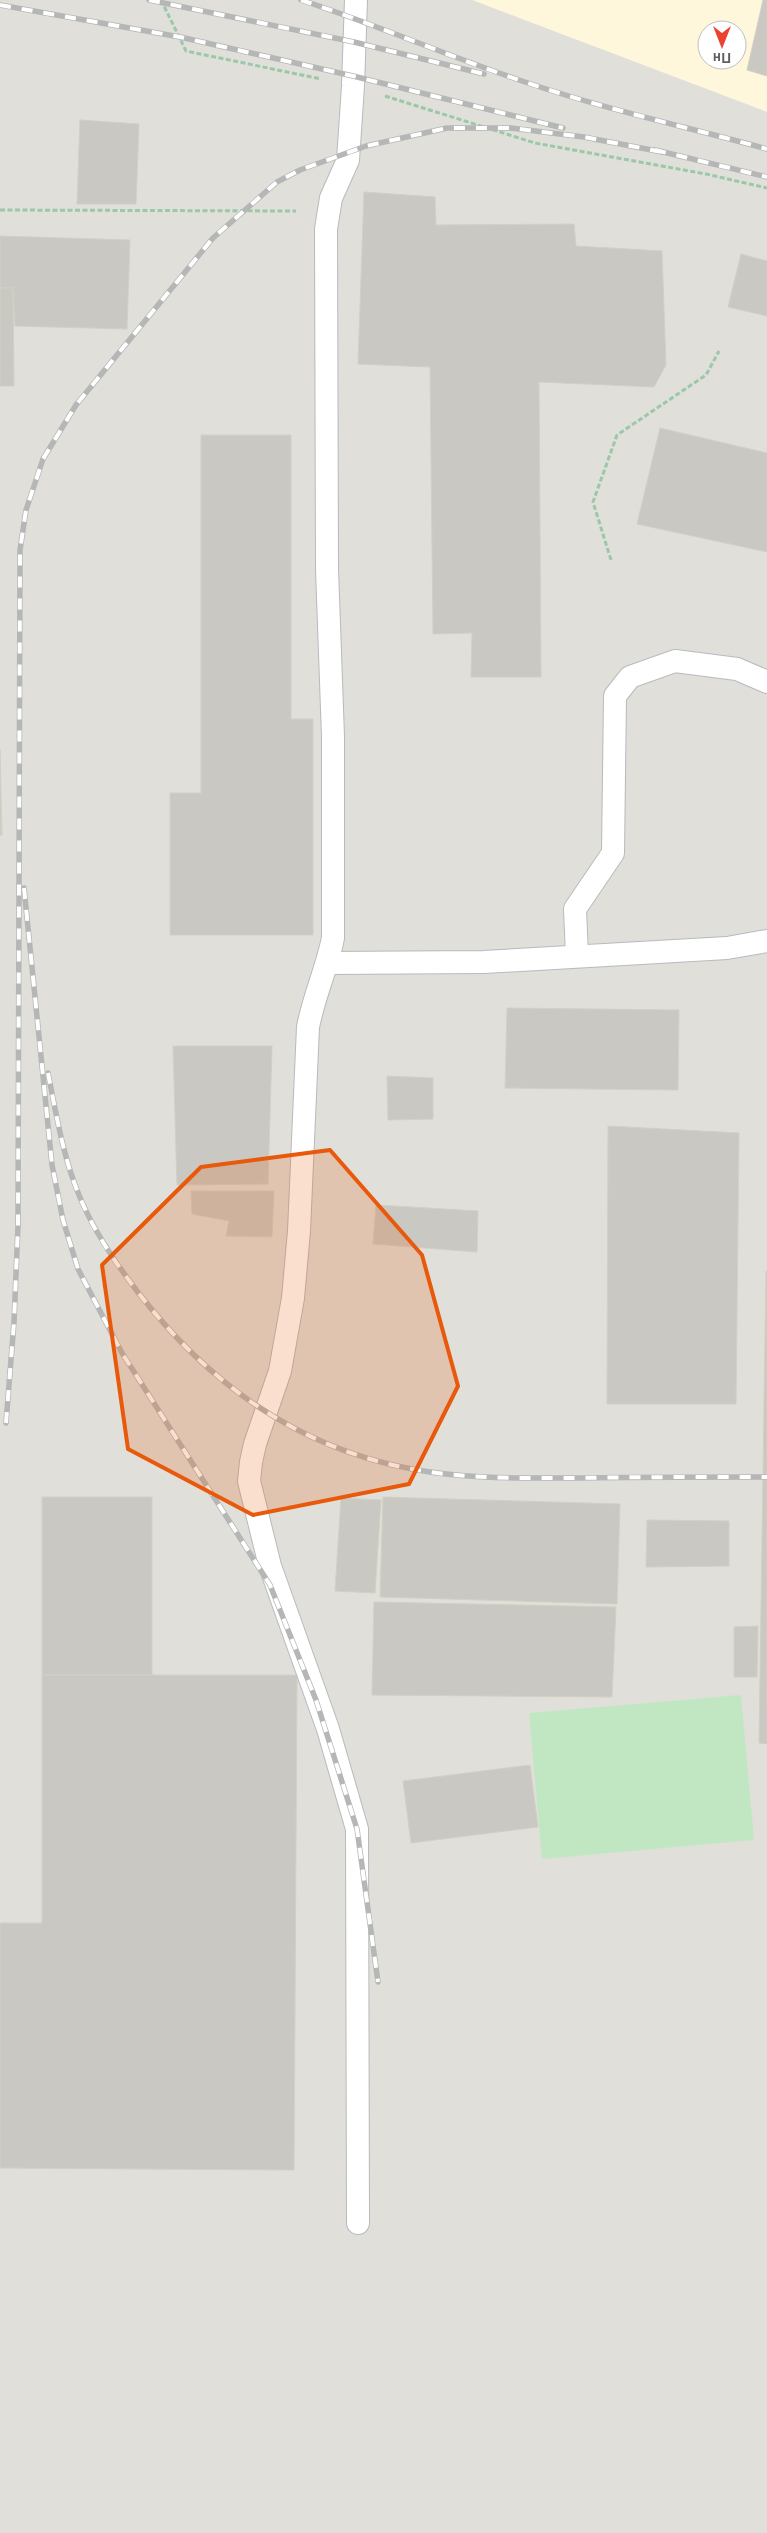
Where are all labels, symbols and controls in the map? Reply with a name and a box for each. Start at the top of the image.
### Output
north arrow [697,20,747,70]
text: Пн [713,50,731,66]

